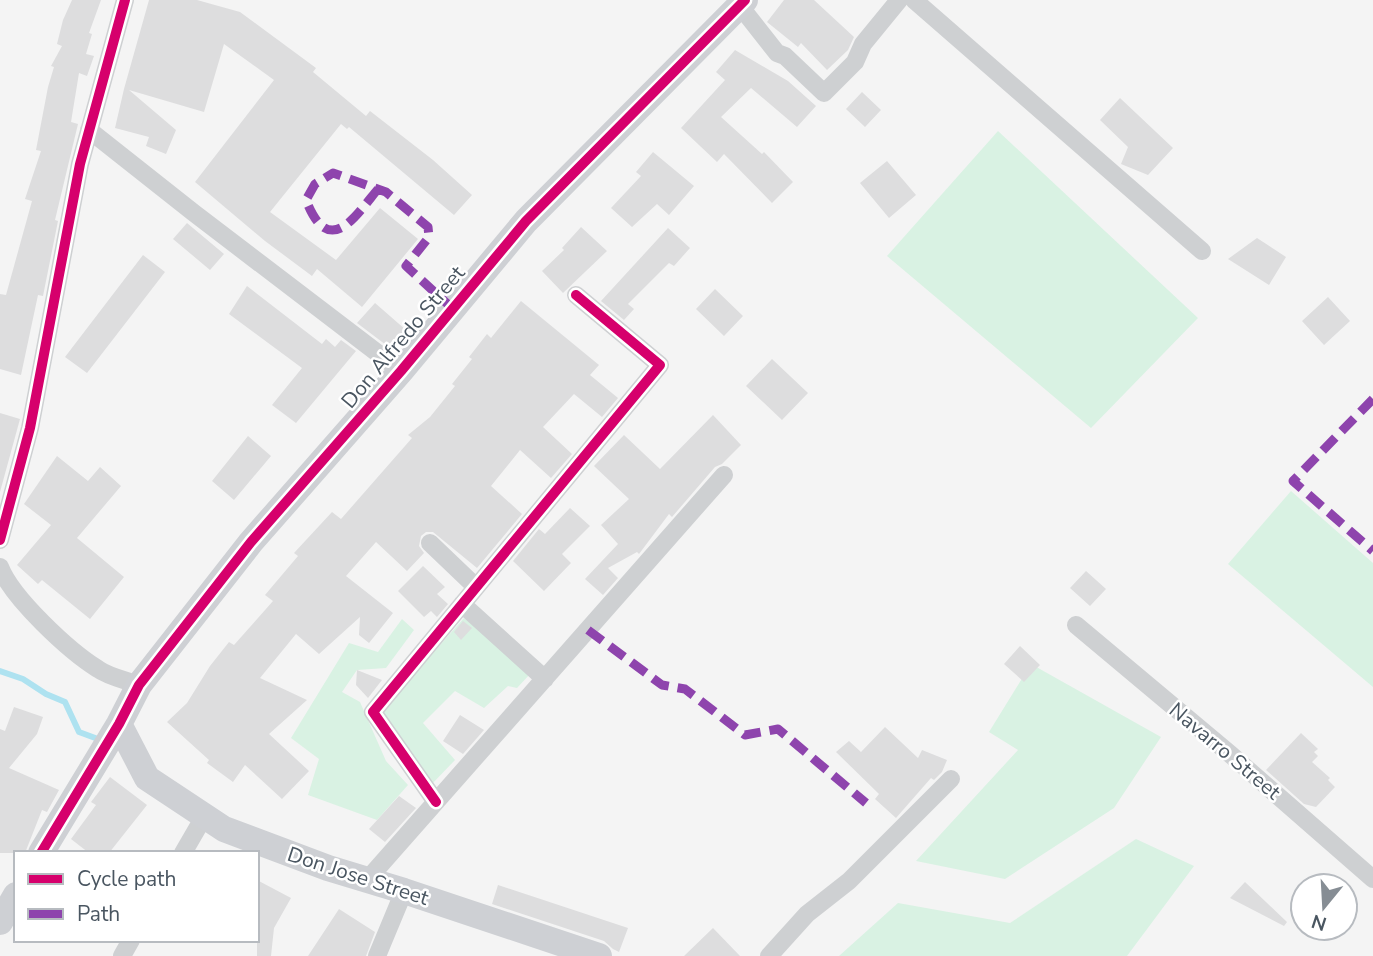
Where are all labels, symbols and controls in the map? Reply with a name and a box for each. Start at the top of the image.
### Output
street label: Don Alfredo Street [335,259,471,414]
street label: Navarro Street [1163,696,1287,806]
street label: Don Jose Street [284,840,433,912]
legend [14,851,259,942]
text: Cycle path [77,865,176,893]
north arrow [1289,872,1359,942]
text: Path [77,900,120,928]
text: N [1308,908,1330,937]

